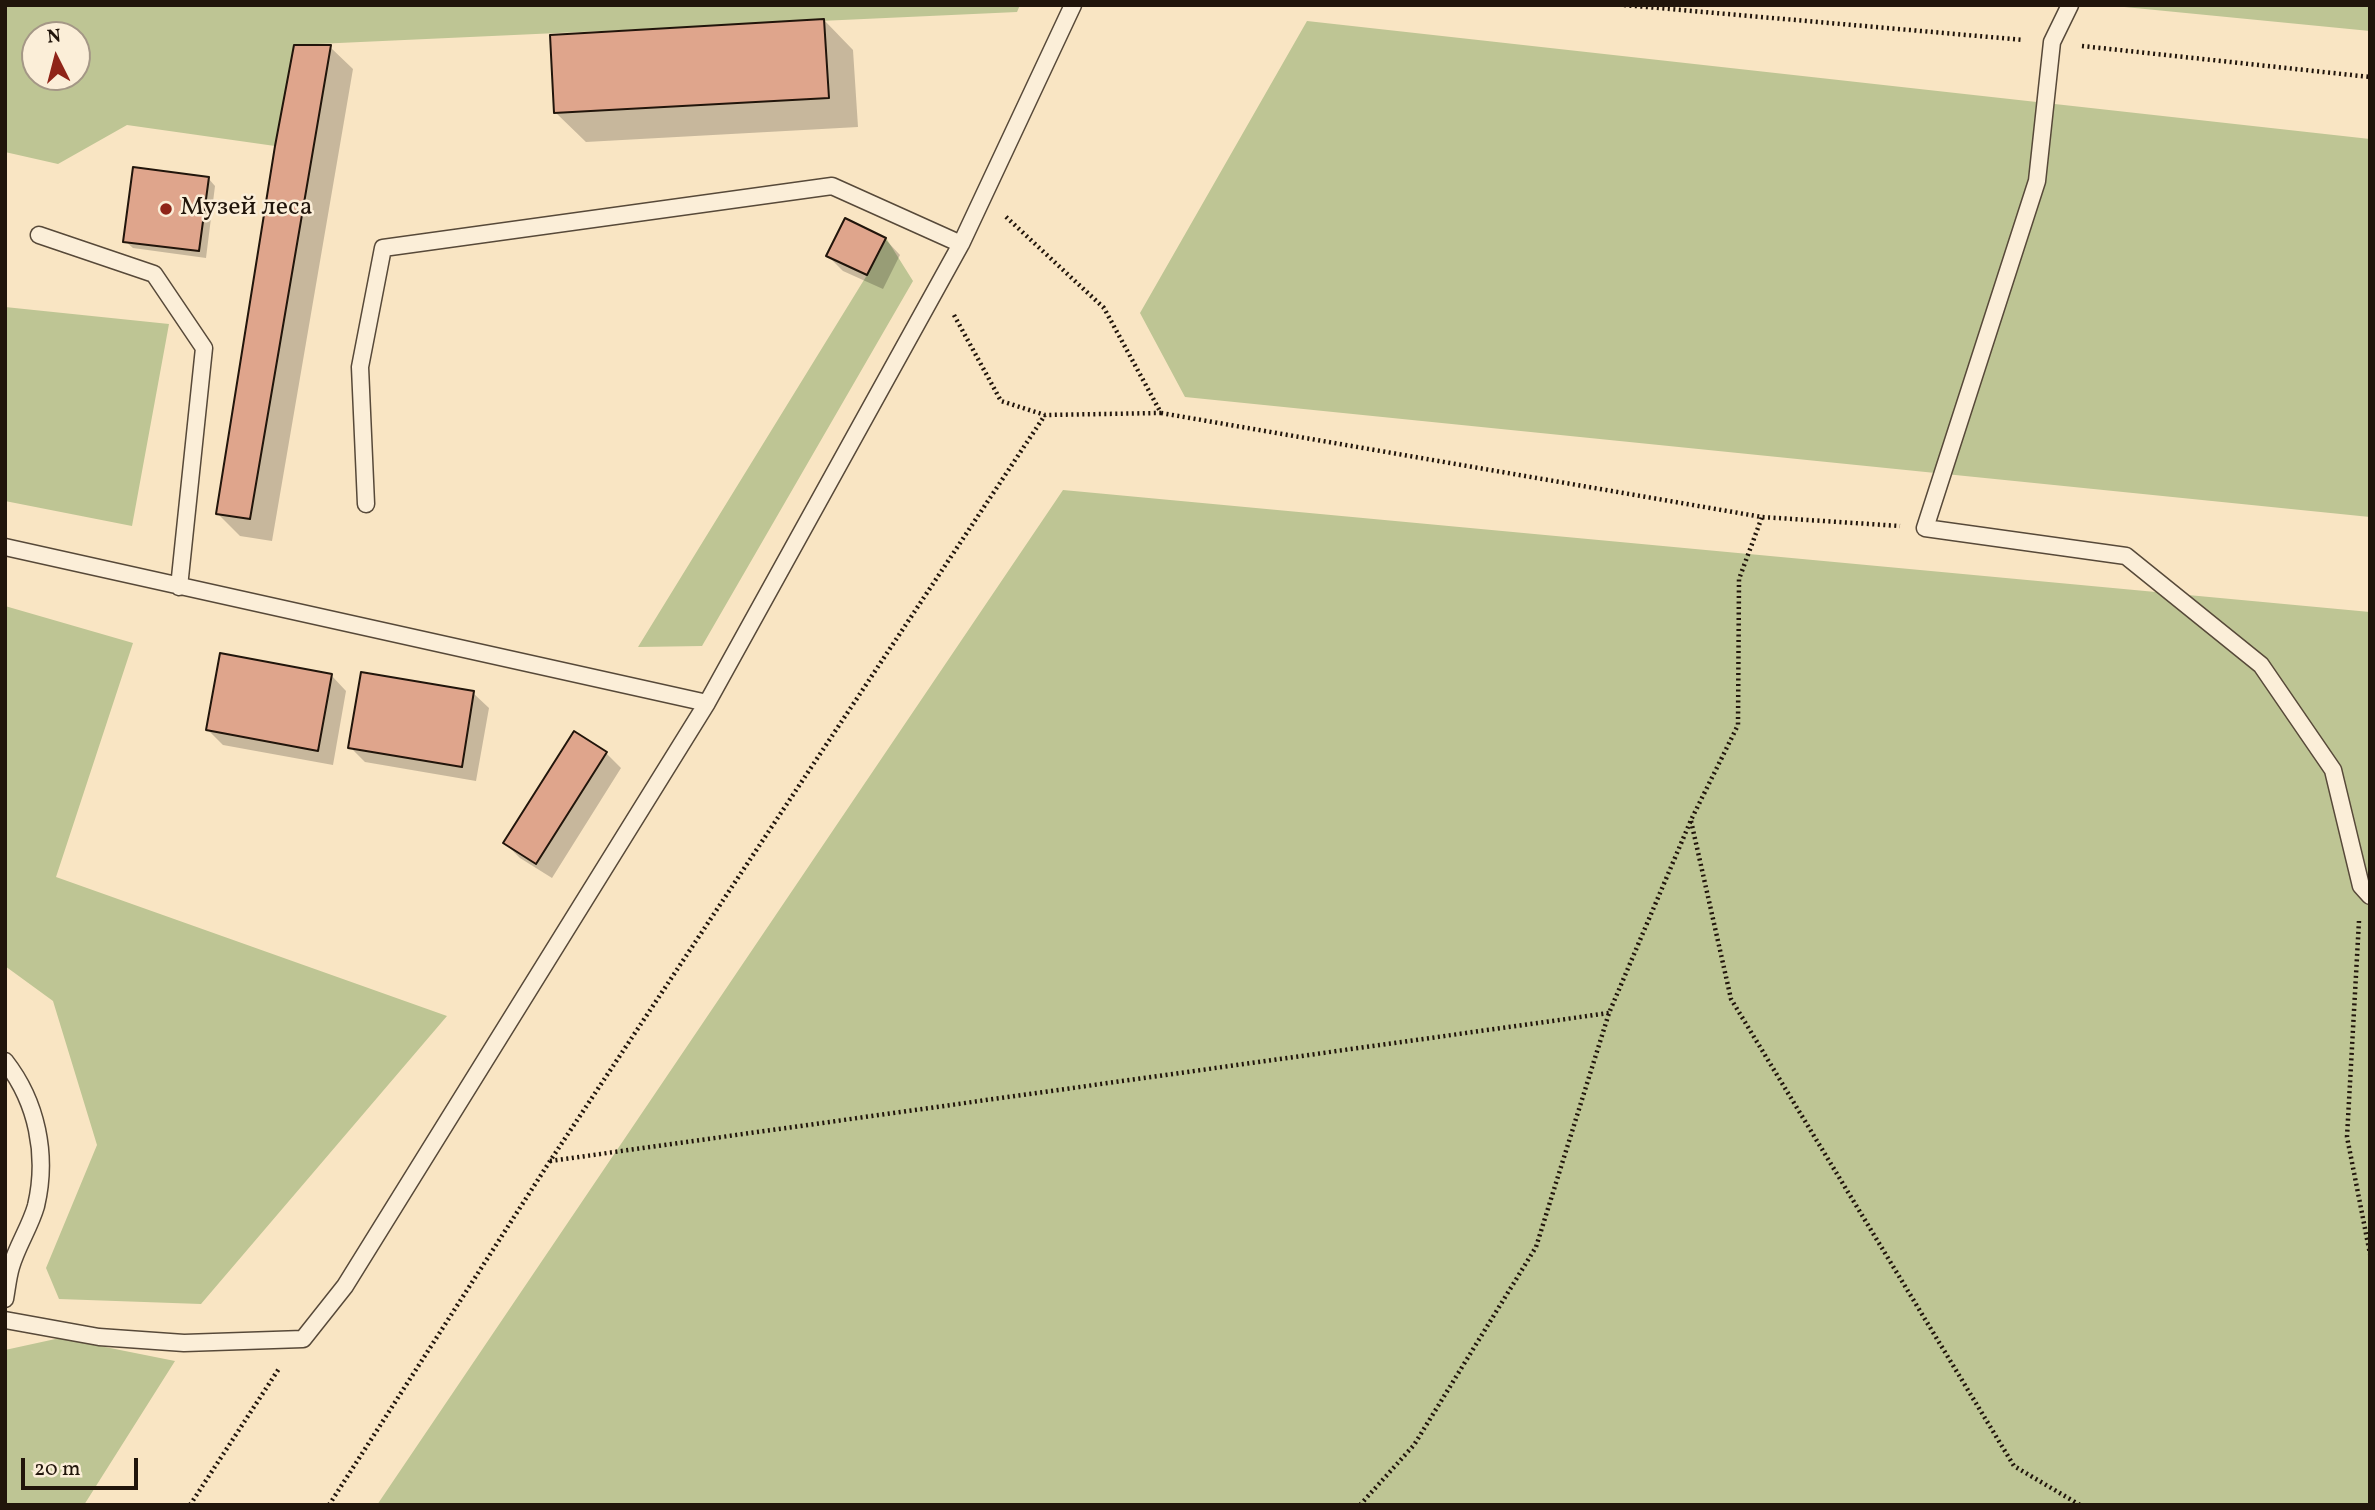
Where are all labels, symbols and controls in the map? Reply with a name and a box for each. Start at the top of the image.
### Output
north arrow [21,21,91,91]
text: N [46,23,62,51]
place label: Музей леса [180,193,313,225]
marker: Музей леса [158,201,174,217]
scale bar [24,1444,142,1488]
text: 20 m [34,1455,80,1484]

